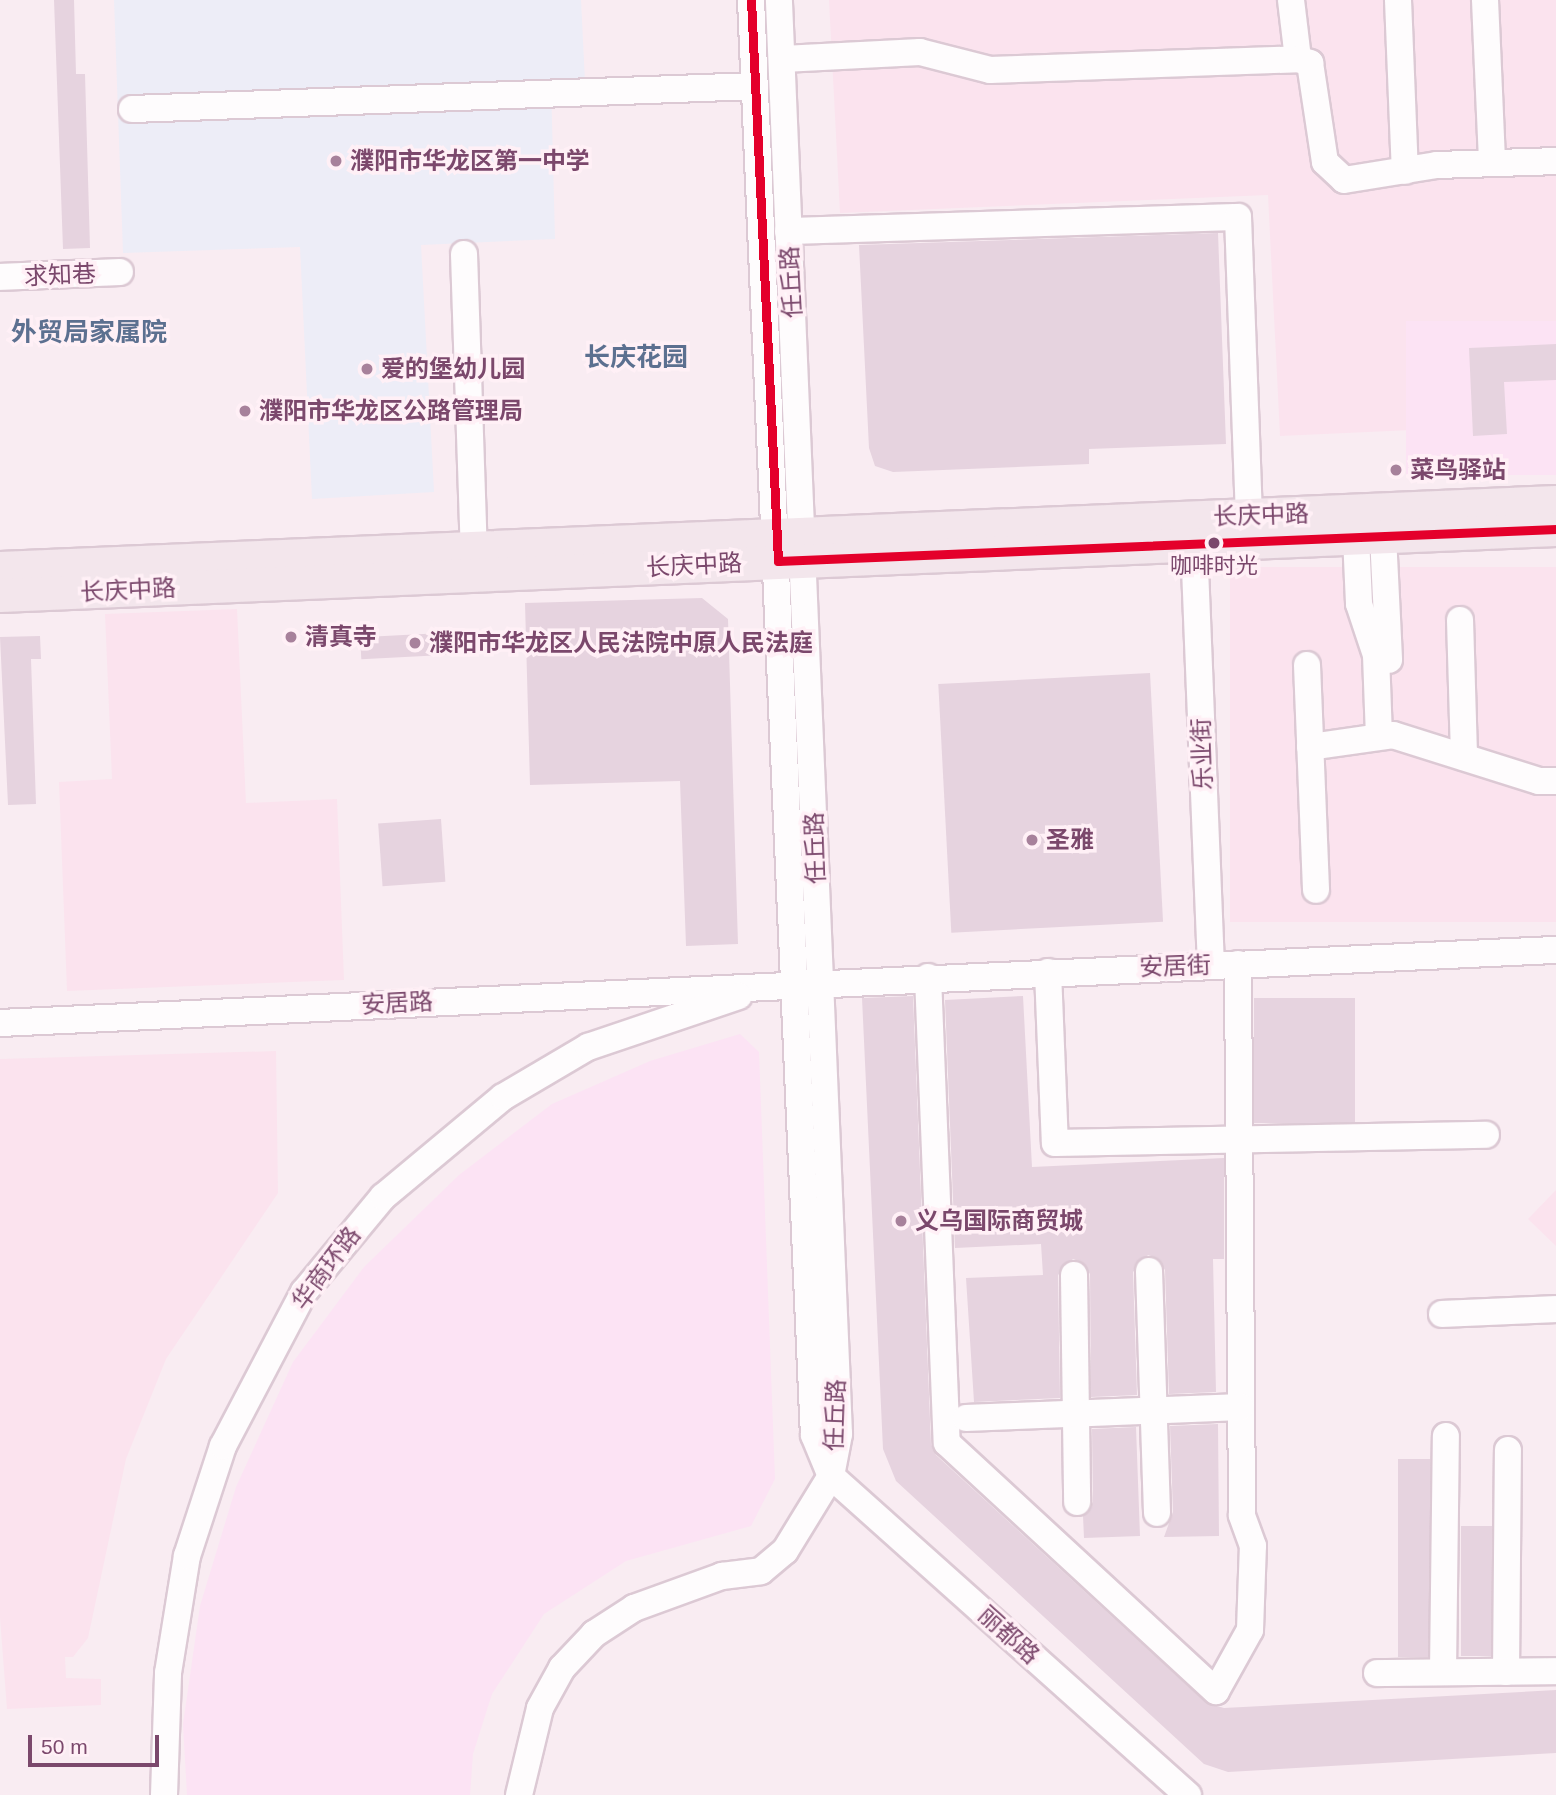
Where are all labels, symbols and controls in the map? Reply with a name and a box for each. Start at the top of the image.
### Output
place label: 濮阳市华龙区第一中学 [350,147,590,175]
marker: 濮阳市华龙区第一中学 [328,153,344,169]
street label: 任丘路 [775,245,807,319]
street label: 求知巷 [24,259,96,291]
district label: 外贸局家属院 [11,317,167,349]
district label: 长庆花园 [584,342,688,374]
place label: 爱的堡幼儿园 [381,355,525,383]
marker: 爱的堡幼儿园 [359,361,375,377]
place label: 濮阳市华龙区公路管理局 [259,397,523,425]
marker: 濮阳市华龙区公路管理局 [237,403,253,419]
place label: 菜鸟驿站 [1410,456,1506,484]
marker: 菜鸟驿站 [1388,462,1404,478]
street label: 长庆中路 [1213,499,1309,531]
marker: 咖啡时光 [1207,536,1221,550]
street label: 长庆中路 [645,548,743,582]
place label: 咖啡时光 [1170,553,1258,579]
street label: 长庆中路 [79,573,177,607]
place label: 清真寺 [305,623,377,651]
marker: 清真寺 [283,629,299,645]
place label: 濮阳市华龙区人民法院中原人民法庭 [429,629,813,657]
marker: 濮阳市华龙区人民法院中原人民法庭 [407,635,423,651]
street label: 乐业街 [1186,718,1218,790]
street label: 任丘路 [799,812,831,884]
place label: 圣雅 [1046,826,1094,854]
marker: 圣雅 [1024,832,1040,848]
street label: 安居街 [1139,950,1211,982]
street label: 安居路 [360,987,434,1019]
place label: 义乌国际商贸城 [915,1207,1083,1235]
marker: 义乌国际商贸城 [893,1213,909,1229]
street label: 华商环路 [286,1221,366,1315]
street label: 任丘路 [819,1379,851,1451]
street label: 丽都路 [973,1600,1045,1670]
scale bar [32,1722,163,1766]
text: 50 m [41,1735,88,1758]

